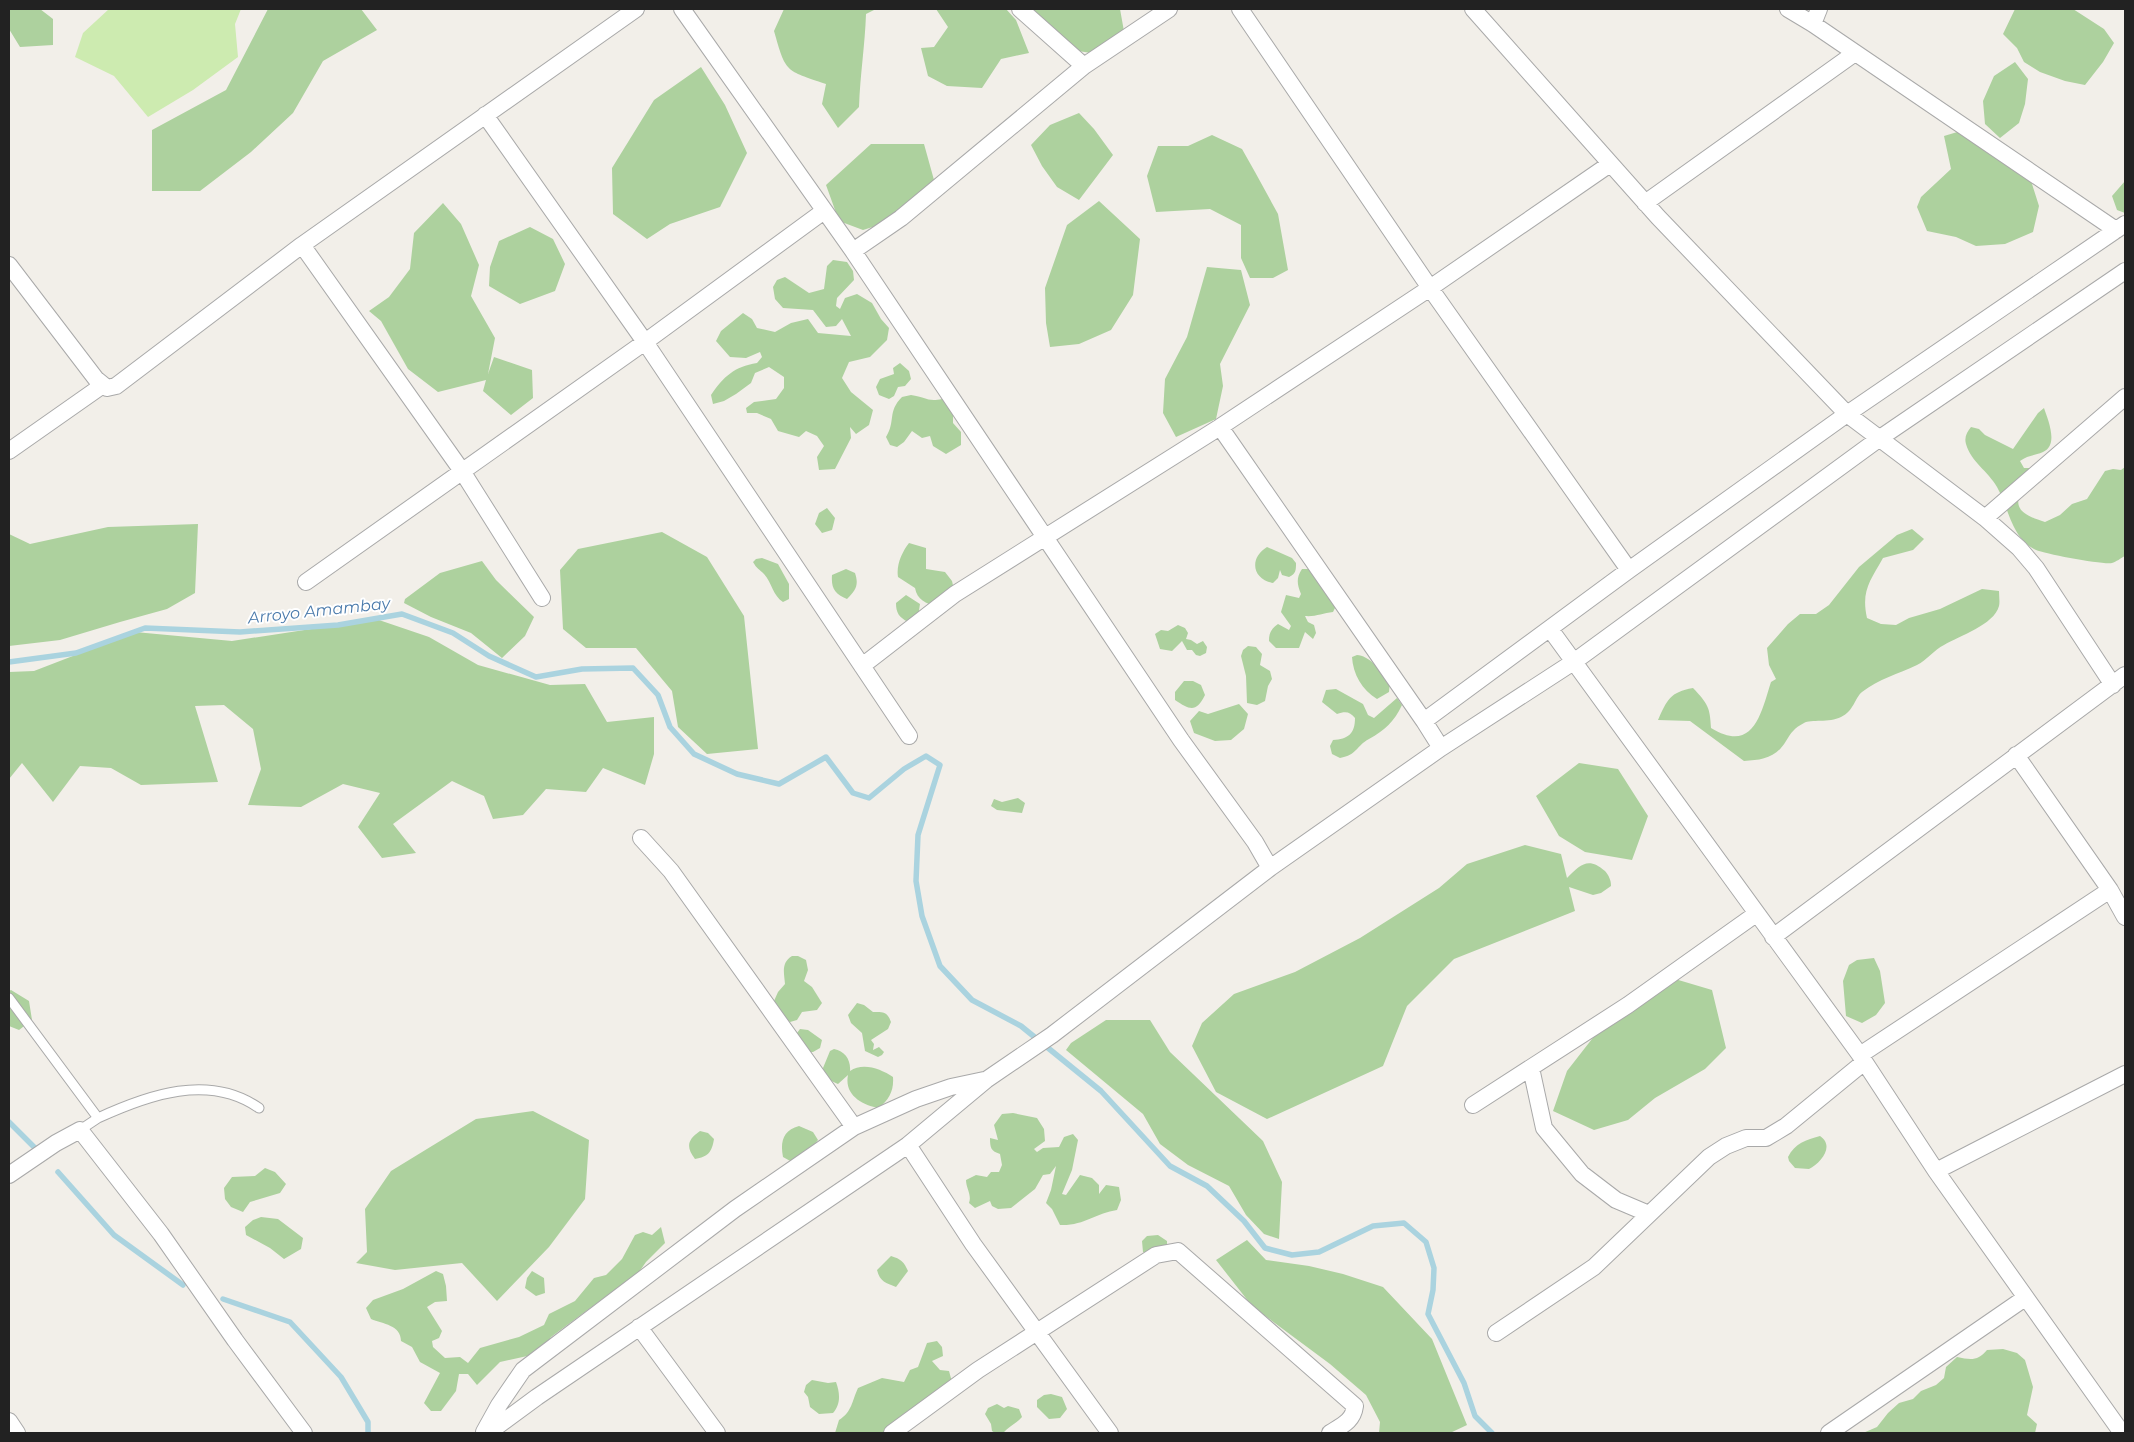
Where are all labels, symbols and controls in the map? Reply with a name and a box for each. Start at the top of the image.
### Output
water label: Arroyo Amambay [246,593,392,628]

